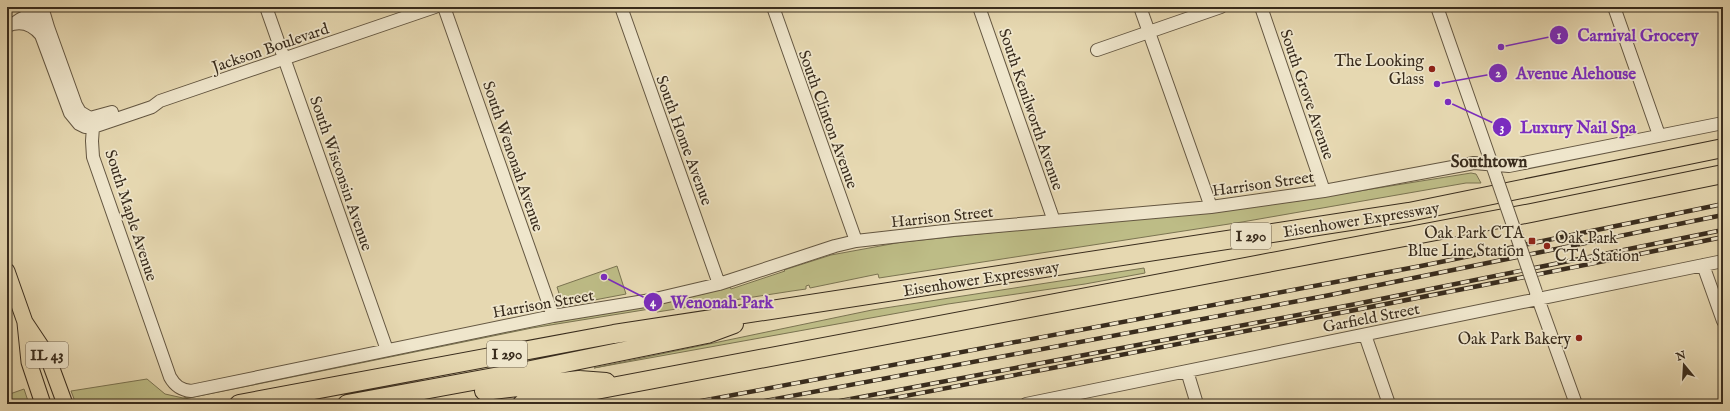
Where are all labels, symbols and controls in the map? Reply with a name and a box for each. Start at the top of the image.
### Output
street label: Jackson Boulevard [208,19,332,79]
callout: Carnival Grocery [1549,21,1706,50]
street label: South Kenilworth Avenue [993,26,1067,193]
text: Carnival Grocery [1577,26,1699,47]
street label: South Grove Avenue [1274,27,1338,162]
text: 1 [1557,28,1562,43]
street label: South Clinton Avenue [793,48,861,192]
place label: The Looking Glass [1334,52,1424,90]
callout: Avenue Alehouse [1488,59,1644,88]
marker: The Looking Glass [1427,64,1437,74]
text: Avenue Alehouse [1515,64,1636,85]
text: 2 [1495,66,1501,81]
street label: South Home Avenue [650,73,716,208]
street label: South Wenonah Avenue [477,79,547,235]
street label: South Wisconsin Avenue [304,94,376,254]
callout: Luxury Nail Spa [1492,113,1644,142]
text: Luxury Nail Spa [1520,118,1637,139]
text: 3 [1500,120,1504,135]
street label: South Maple Avenue [99,147,161,284]
district label: Southtown [1451,152,1527,173]
street label: Harrison Street [1211,168,1316,202]
street label: Eisenhower Expressway [1282,199,1441,243]
street label: Harrison Street [890,203,995,233]
road number: I 290 [1231,223,1271,249]
place label: Oak Park CTA Blue Line Station [1408,224,1525,262]
place label: Oak Park CTA Station [1555,229,1640,267]
marker: Oak Park CTA Blue Line Station [1527,236,1537,246]
marker: Oak Park CTA Station [1542,241,1552,251]
street label: Eisenhower Expressway [902,258,1061,302]
street label: Harrison Street [491,286,596,324]
callout: Wenonah Park [643,288,782,317]
text: Wenonah Park [670,293,774,314]
text: 4 [650,295,657,310]
street label: Garfield Street [1321,300,1422,338]
place label: Oak Park Bakery [1458,330,1571,350]
marker: Oak Park Bakery [1574,333,1584,343]
road number: I 290 [487,341,527,367]
road number: IL 43 [26,342,68,368]
north arrow [1664,345,1704,385]
text: N [1674,348,1688,365]

